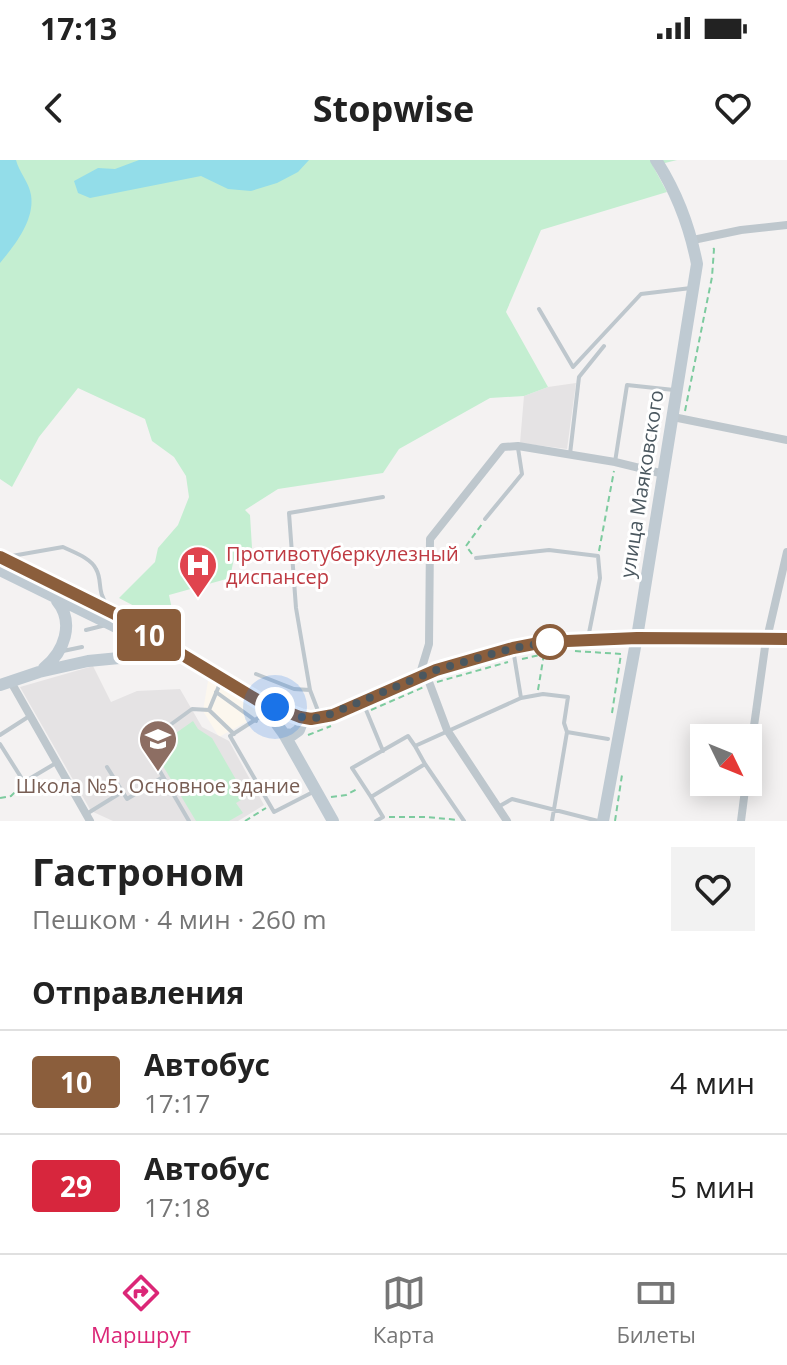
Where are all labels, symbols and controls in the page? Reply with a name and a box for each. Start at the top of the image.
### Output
text: 17:13 [40,8,117,49]
text: Stopwise [313,84,474,133]
icon: back [32,86,76,130]
icon: heart [711,86,755,130]
street label: улица Маяковского [613,388,670,580]
place label: Противотуберкулезный диспансер [226,540,459,590]
hospital icon: Противотуберкулезный диспансер [177,544,219,599]
line badge: 10 [113,609,185,661]
text: 10 [133,616,165,654]
unlabelled marker [533,625,567,659]
your location [255,687,295,727]
school or university icon: Школа №5. Основное здание [137,718,179,773]
north arrow [690,724,762,796]
map controls [690,724,762,796]
place label: Школа №5. Основное здание [16,772,300,799]
text: Гастроном [32,845,245,897]
button: heart [671,847,755,931]
text: Пешком · 4 мин · 260 m [32,901,327,937]
text: Отправления [32,972,244,1013]
text: Автобус [144,1044,270,1085]
text: 4 мин [670,1062,755,1103]
text: 10 [60,1063,92,1101]
text: 17:17 [144,1085,210,1121]
text: Автобус [144,1148,270,1189]
text: 5 мин [670,1166,755,1207]
text: 29 [60,1167,92,1205]
text: 17:18 [144,1189,210,1225]
tab: Маршрут [91,1271,191,1349]
tab: Карта [373,1271,434,1349]
tab: Билеты [616,1271,696,1349]

